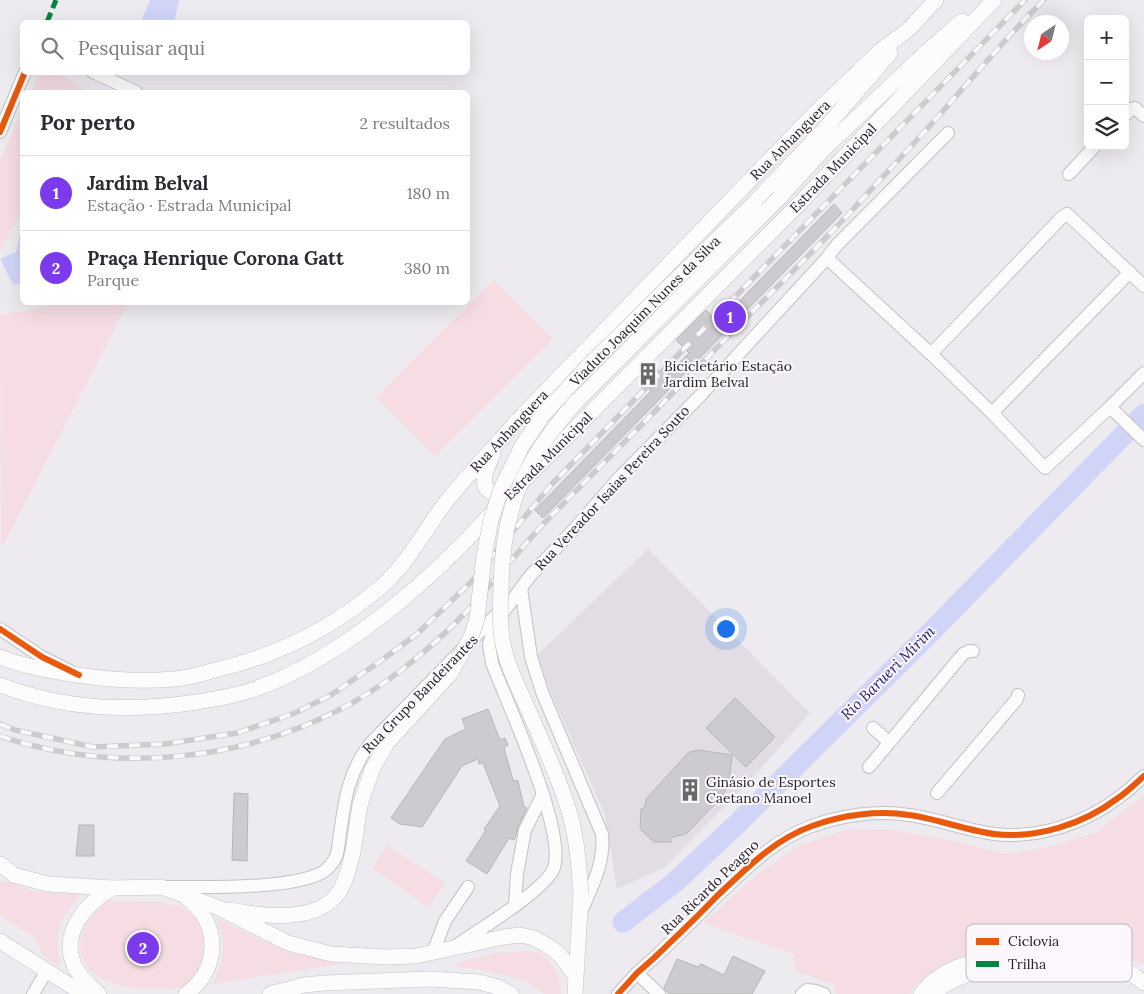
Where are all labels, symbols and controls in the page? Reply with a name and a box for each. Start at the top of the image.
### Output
north arrow [1024,15,1069,60]
map controls [1084,15,1129,150]
button: + [1084,15,1129,60]
search box [20,20,470,75]
icon: search [38,34,66,62]
text: Pesquisar aqui [78,36,205,60]
button: − [1084,60,1129,105]
street label: Rua Anhanguera [746,96,834,184]
button: layers [1084,105,1129,150]
text: Por perto [40,109,135,136]
text: 2 resultados [360,113,450,133]
street label: Estrada Municipal [786,119,880,217]
text: Jardim Belval [87,171,209,195]
text: 1 [53,183,59,203]
text: 180 m [407,183,450,203]
text: Estação · Estrada Municipal [87,195,292,215]
street label: Viaduto Joaquim Nunes da Silva [565,232,724,391]
text: Praça Henrique Corona Gatt [87,246,344,270]
text: 2 [52,258,60,278]
text: 380 m [404,258,450,278]
text: Parque [87,270,139,290]
pin: 1 [714,298,746,336]
place label: Bicicletário Estação Jardim Belval [663,357,792,391]
building icon: Bicicletário Estação Jardim Belval [635,361,661,387]
street label: Rua Anhanguera [466,386,552,476]
street label: Rua Vereador Isaias Pereira Souto [531,402,693,574]
street label: Estrada Municipal [500,408,596,504]
your location [713,616,739,642]
water label: Rio Barueri Mirim [837,622,939,724]
street label: Rua Grupo Bandeirantes [358,631,482,757]
place label: Ginásio de Esportes Caetano Manoel [706,773,836,807]
building icon: Ginásio de Esportes Caetano Manoel [677,777,703,803]
street label: Rua Ricardo Peagno [657,836,763,938]
legend [966,924,1132,982]
pin: 2 [127,929,159,967]
text: Ciclovia [1008,932,1059,950]
text: Trilha [1008,955,1046,973]

